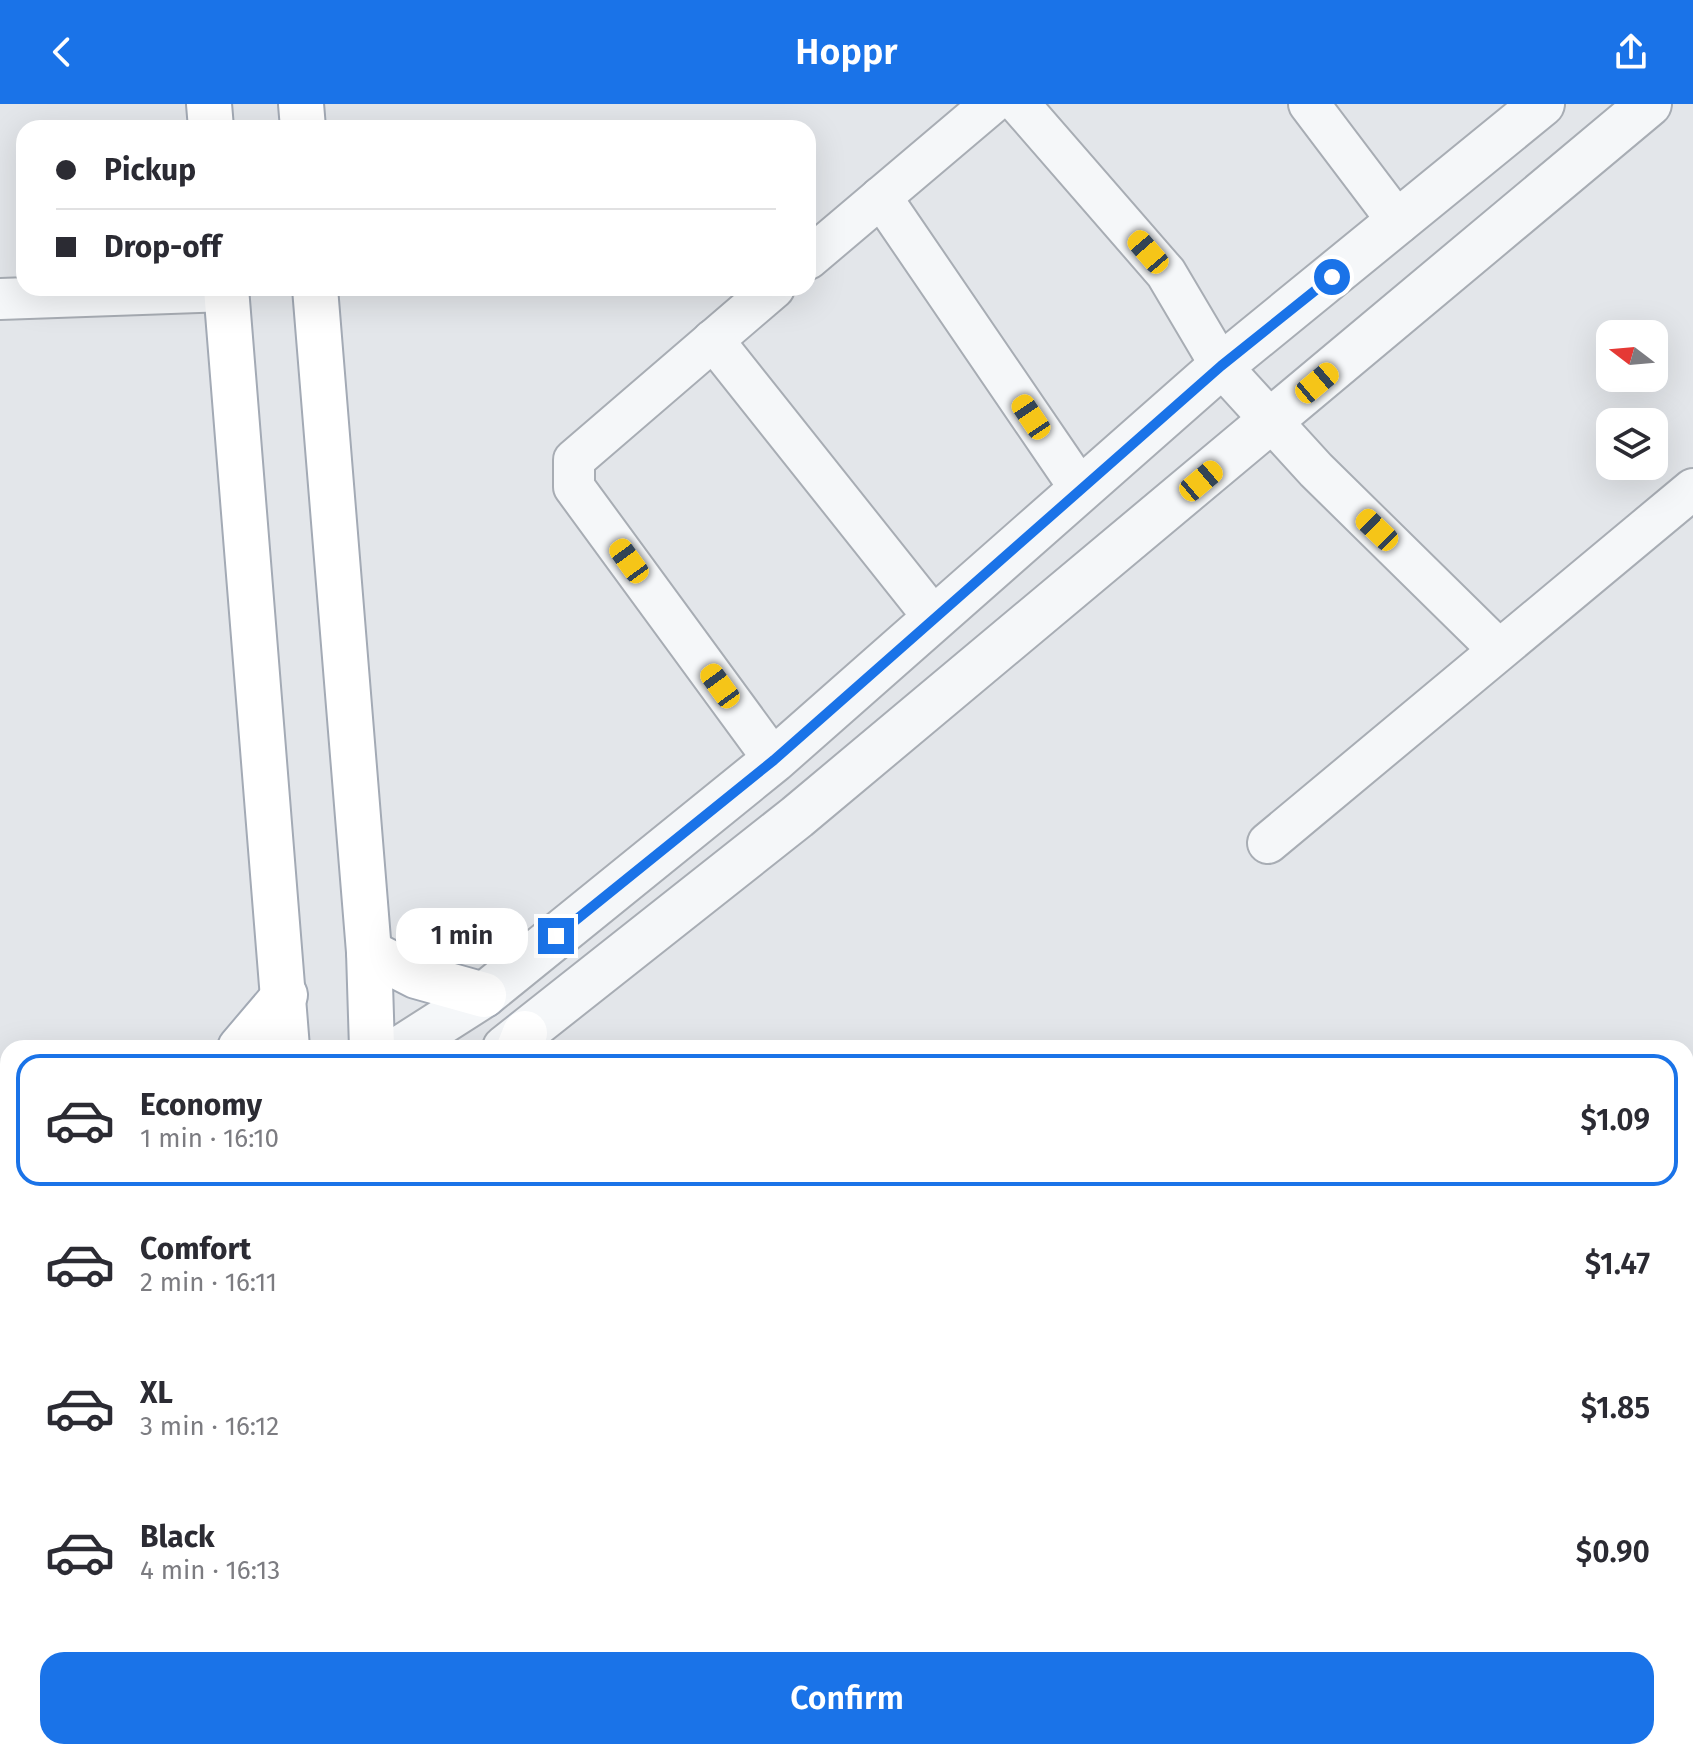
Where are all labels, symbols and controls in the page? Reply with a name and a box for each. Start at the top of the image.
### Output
icon: back [40,30,84,74]
text: Hoppr [795,30,898,74]
icon: share [1609,30,1653,74]
text: Pickup [104,152,196,188]
car [1123,226,1173,278]
text: Drop-off [104,229,221,265]
route start [1314,259,1350,295]
north arrow [1596,320,1668,392]
map controls [1596,320,1668,480]
car [1291,358,1343,408]
car [1008,390,1054,444]
button: layers [1596,408,1668,480]
car [1175,456,1227,506]
car [1351,505,1403,555]
car [605,535,653,587]
car [696,660,744,712]
callout: 1 min [396,908,528,964]
route end [538,918,574,954]
text: 1 min [431,920,493,951]
icon: car [44,1084,116,1156]
text: Economy [140,1087,262,1123]
text: $1.09 [1581,1102,1650,1138]
text: 1 min · 16:10 [140,1123,279,1154]
icon: car [44,1228,116,1300]
text: Comfort [140,1231,251,1267]
text: $1.47 [1585,1246,1650,1282]
text: 2 min · 16:11 [140,1267,277,1298]
icon: car [44,1372,116,1444]
text: XL [140,1375,173,1411]
text: $1.85 [1581,1390,1650,1426]
text: 3 min · 16:12 [140,1411,279,1442]
icon: car [44,1516,116,1588]
text: Black [140,1519,215,1555]
text: $0.90 [1576,1534,1650,1570]
text: 4 min · 16:13 [140,1555,280,1586]
button: Confirm [40,1652,1654,1744]

